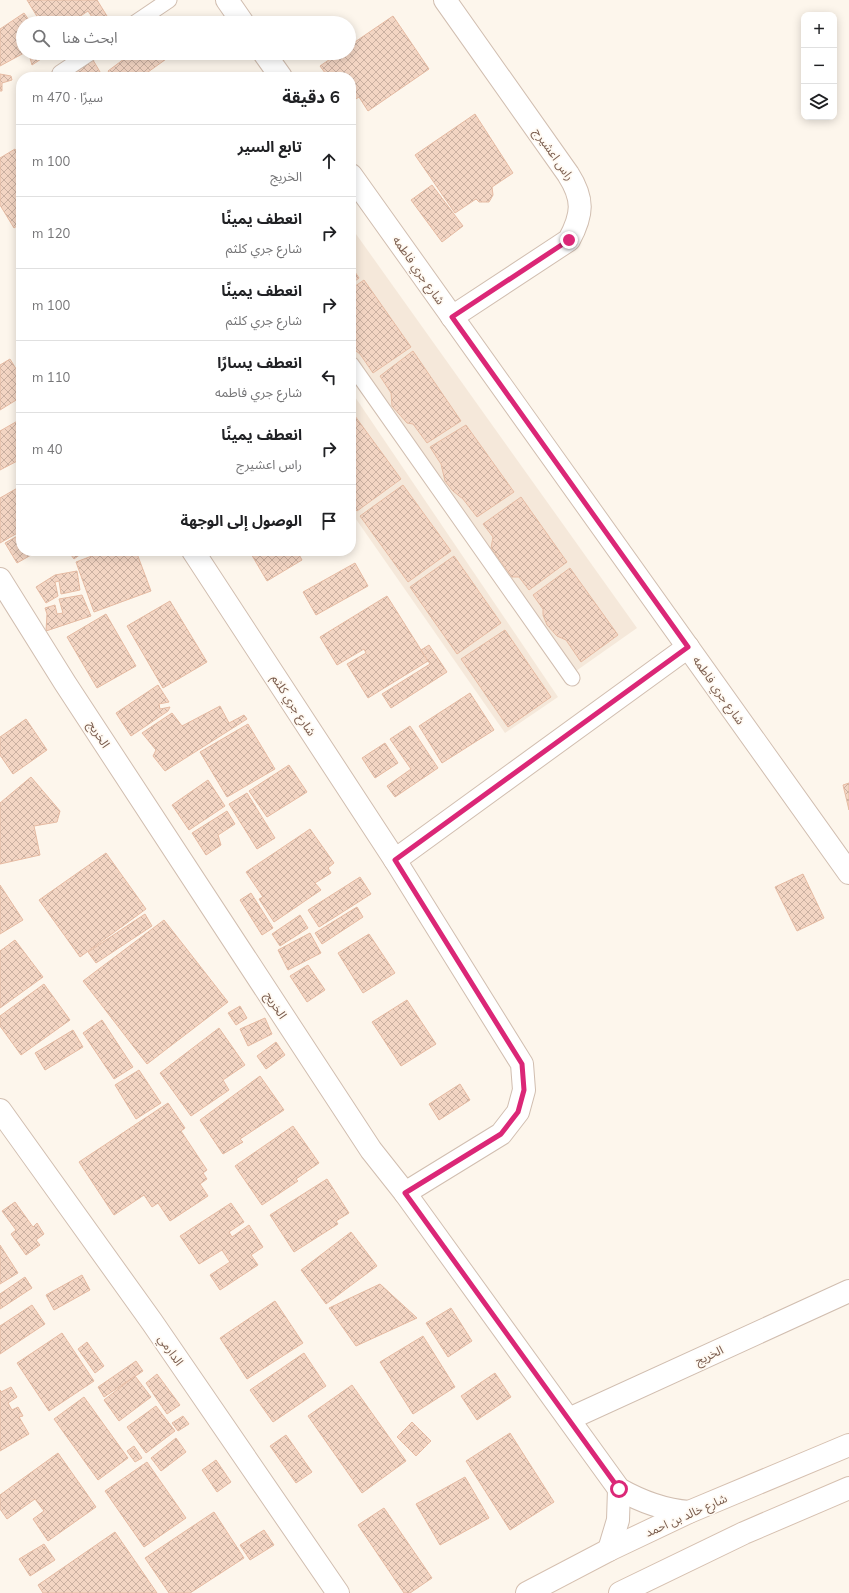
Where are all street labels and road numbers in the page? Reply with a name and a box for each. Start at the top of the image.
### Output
street label: راس اعشيرج [529,125,578,184]
street label: شارع جري فاطمه [388,233,448,309]
street label: شارع جري فاطمه [688,653,748,729]
street label: شارع جري كلثم [266,671,319,740]
street label: الخريج [83,718,113,752]
street label: الخريج [260,989,290,1023]
street label: الدارمي [153,1332,187,1370]
street label: الخريج [693,1342,726,1370]
street label: شارع خالد بن احمد [643,1490,730,1542]

